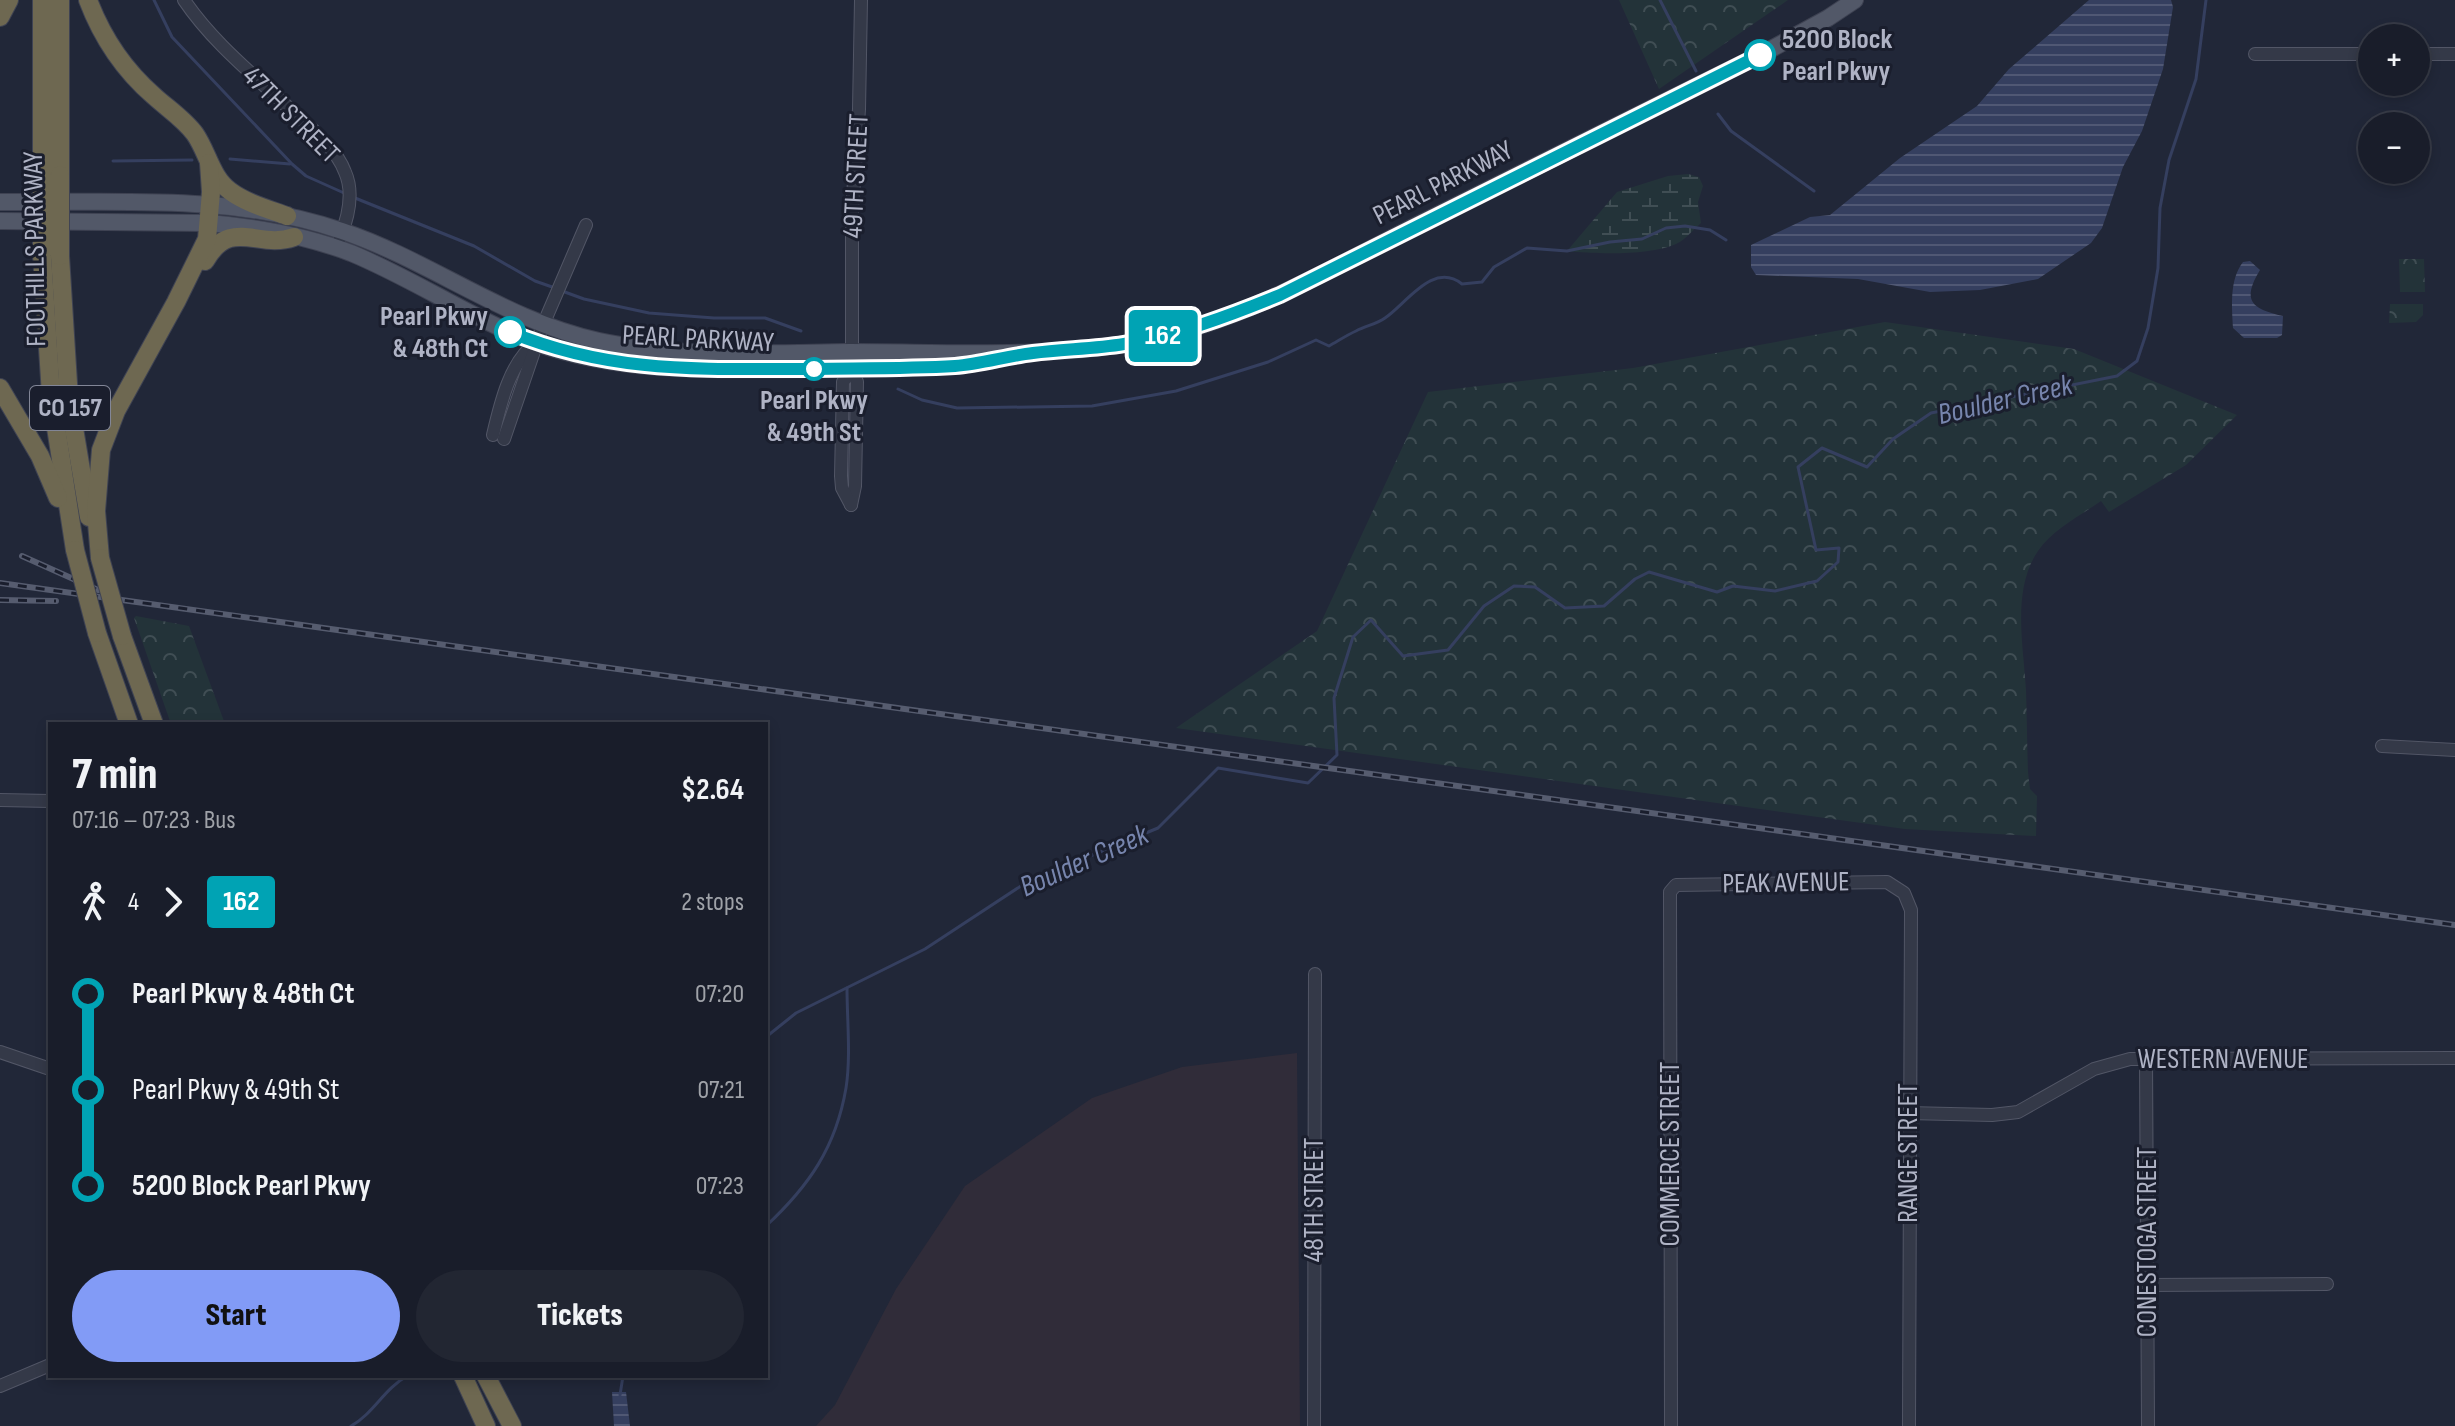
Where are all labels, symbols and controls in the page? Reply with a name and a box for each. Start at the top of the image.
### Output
place label: 5200 Block Pearl Pkwy [1782,23,1893,88]
map controls [2358,24,2430,184]
button: + [2358,24,2430,96]
marker: 5200 Block Pearl Pkwy [1745,40,1775,70]
street label: 47TH STREET [235,59,347,171]
button: − [2358,112,2430,184]
street label: 49TH STREET [836,113,876,239]
street label: PEARL PARKWAY [1368,134,1519,232]
street label: FOOTHILLS PARKWAY [17,151,53,347]
place label: Pearl Pkwy & 48th Ct [380,300,488,365]
line badge: 162 [1117,310,1209,362]
marker: Pearl Pkwy & 48th Ct [495,317,525,347]
street label: PEARL PARKWAY [621,319,775,359]
text: 162 [1145,319,1181,352]
marker: Pearl Pkwy & 49th St [803,358,825,380]
water label: Boulder Creek [1934,367,2077,433]
place label: Pearl Pkwy & 49th St [760,384,868,449]
road number: CO 157 [30,386,110,430]
text: 7 min [72,748,158,801]
text: $2.64 [681,772,744,808]
text: 07:16 – 07:23 · Bus [72,805,235,836]
water label: Boulder Creek [1014,816,1155,905]
street label: PEAK AVENUE [1722,865,1850,901]
icon: walk [72,880,116,924]
icon: forward [151,880,195,924]
text: 162 [223,885,259,918]
text: 4 [128,887,139,918]
text: 2 stops [681,887,744,918]
text: Pearl Pkwy & 48th Ct [132,976,354,1012]
text: 07:20 [695,979,744,1010]
street label: WESTERN AVENUE [2137,1043,2309,1076]
street label: COMMERCE STREET [1654,1062,1687,1246]
text: Pearl Pkwy & 49th St [132,1072,339,1108]
text: 07:21 [697,1075,744,1106]
street label: RANGE STREET [1892,1083,1925,1223]
street label: 48TH STREET [1298,1138,1331,1262]
street label: CONESTOGA STREET [2131,1147,2164,1337]
text: 5200 Block Pearl Pkwy [132,1168,371,1204]
text: 07:23 [696,1171,744,1202]
button: Start [72,1270,400,1362]
button: Tickets [416,1270,744,1362]

